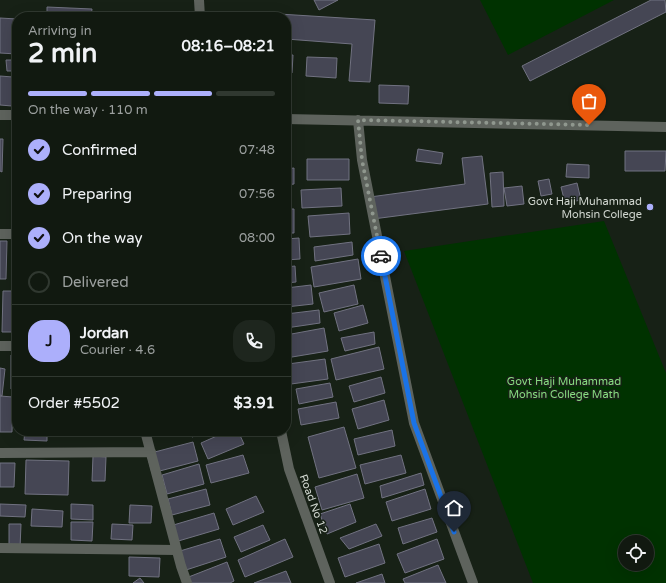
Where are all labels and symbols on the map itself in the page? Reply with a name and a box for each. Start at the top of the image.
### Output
pin [572,84,606,125]
place label: Govt Haji Muhammad Mohsin College [528,195,642,221]
marker: Govt Haji Muhammad Mohsin College [645,202,655,212]
courier [361,236,401,276]
park label: Govt Haji Muhammad Mohsin College Math [507,375,621,401]
street label: Road No 12 [297,473,330,536]
pin [437,491,471,532]

